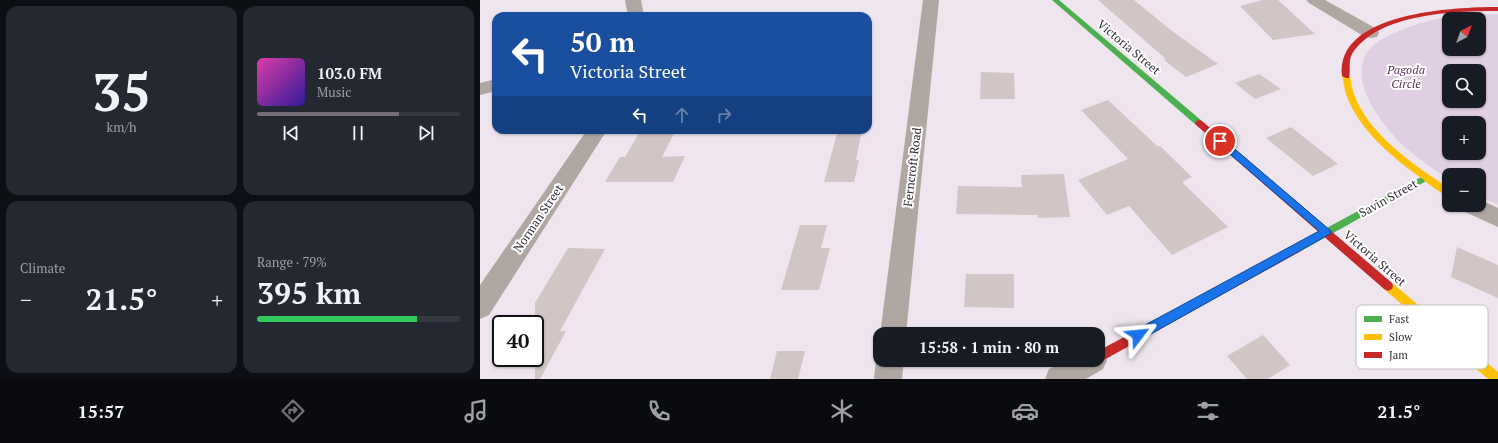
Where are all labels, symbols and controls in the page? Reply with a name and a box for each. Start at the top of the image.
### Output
north arrow [1442,12,1486,56]
map controls [1442,12,1486,212]
street label: Victoria Street [1094,16,1164,78]
text: 50 m [570,23,635,60]
icon: left [504,28,556,80]
text: 35 [92,57,151,126]
text: Victoria Street [570,59,687,83]
park label: Pagoda Circle [1386,62,1425,91]
text: 103.0 FM [317,63,382,83]
button: search [1442,64,1486,108]
text: Music [317,83,351,101]
icon: left [629,104,651,126]
icon: ahead [671,104,693,126]
icon: right [713,104,735,126]
button: + [1442,116,1486,160]
text: km/h [106,118,137,136]
icon: previous [280,122,302,144]
icon: pause [347,122,369,144]
icon: next [415,122,437,144]
pin [1203,124,1237,158]
street label: Ferncroft Road [900,126,924,207]
icon: arrive [1209,130,1231,152]
button: − [1442,168,1486,212]
street label: Savin Street [1356,176,1420,220]
street label: Norman Street [510,181,566,255]
street label: Victoria Street [1341,227,1410,290]
text: Range · 79% [257,253,327,271]
text: Climate [20,259,65,277]
text: 395 km [257,273,361,313]
text: 21.5° [85,279,158,319]
text: − [20,285,32,314]
text: + [211,285,223,314]
legend [1356,305,1488,369]
text: Fast [1389,312,1409,326]
position arrow [1117,314,1159,356]
speed limit sign: 40 [492,315,544,367]
text: Slow [1389,330,1413,344]
text: 15:58 · 1 min · 80 m [919,337,1059,357]
text: Jam [1389,348,1408,362]
icon: directions [279,397,307,425]
icon: music [462,397,490,425]
icon: phone [645,397,673,425]
icon: climate [828,397,856,425]
icon: car [1011,397,1039,425]
icon: filters [1194,397,1222,425]
text: 15:57 [77,399,124,423]
text: 21.5° [1377,399,1420,423]

